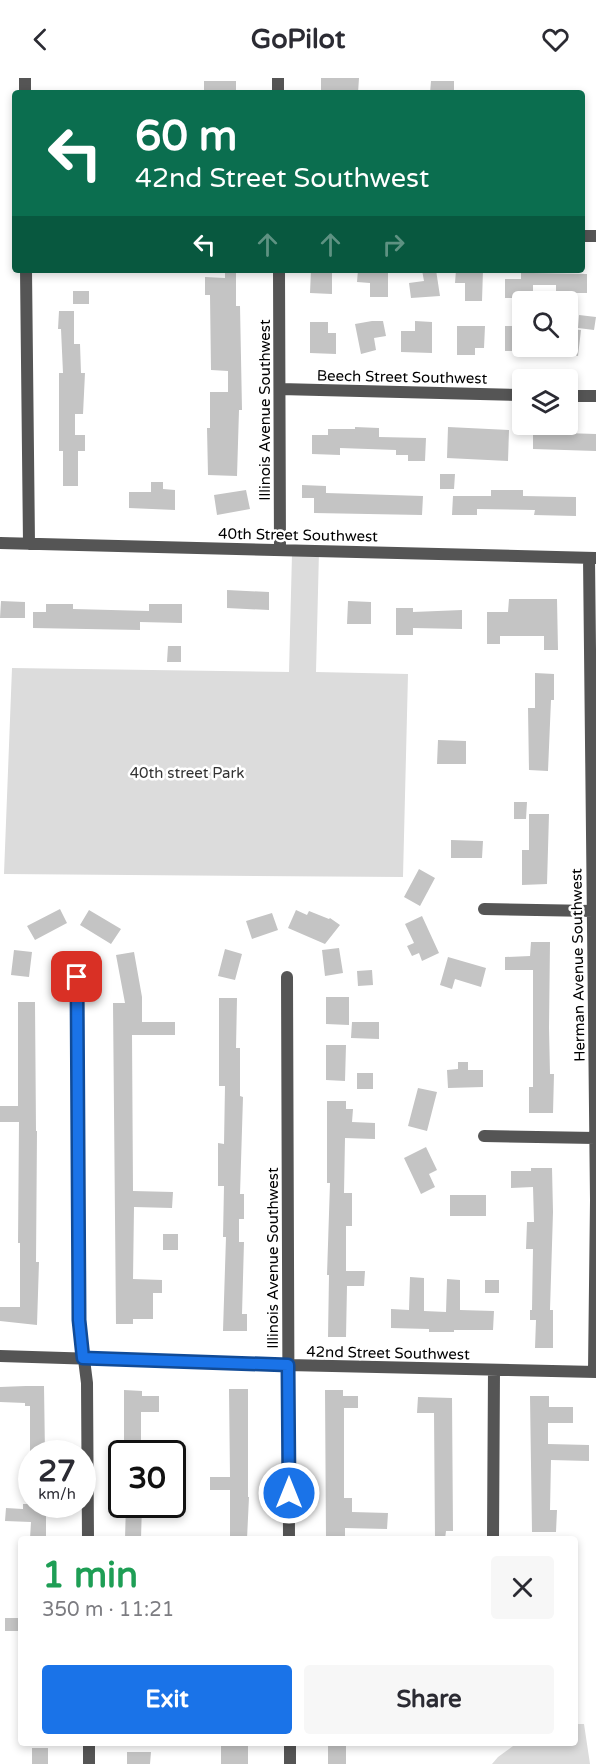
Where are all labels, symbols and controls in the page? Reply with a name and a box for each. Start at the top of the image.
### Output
icon: back [24,23,57,56]
text: GoPilot [251,23,345,56]
icon: heart [539,23,572,56]
text: 60 m [135,111,237,162]
icon: left [36,114,114,192]
text: 42nd Street Southwest [135,162,429,195]
icon: left [188,228,221,261]
icon: ahead [251,228,284,261]
icon: ahead [314,228,347,261]
icon: right [377,228,410,261]
map controls [512,291,578,435]
button: search [512,291,578,357]
street label: Illinois Avenue Southwest [256,319,274,501]
street label: Beech Street Southwest [317,367,488,387]
button: layers [512,369,578,435]
street label: 40th Street Southwest [218,525,378,545]
park label: 40th street Park [130,764,244,782]
street label: Herman Avenue Southwest [567,868,589,1062]
pin [51,951,102,1002]
icon: arrive [60,960,93,993]
street label: Illinois Avenue Southwest [264,1167,282,1349]
street label: 42nd Street Southwest [306,1343,470,1363]
speed limit sign: 30 [108,1440,186,1518]
text: 27 [38,1453,76,1490]
position arrow [257,1461,321,1525]
text: km/h [38,1485,76,1503]
text: 1 min [42,1554,138,1597]
button: close [491,1556,554,1619]
text: 350 m · 11:21 [42,1598,174,1622]
button: Exit [42,1665,292,1734]
button: Share [304,1665,554,1734]

